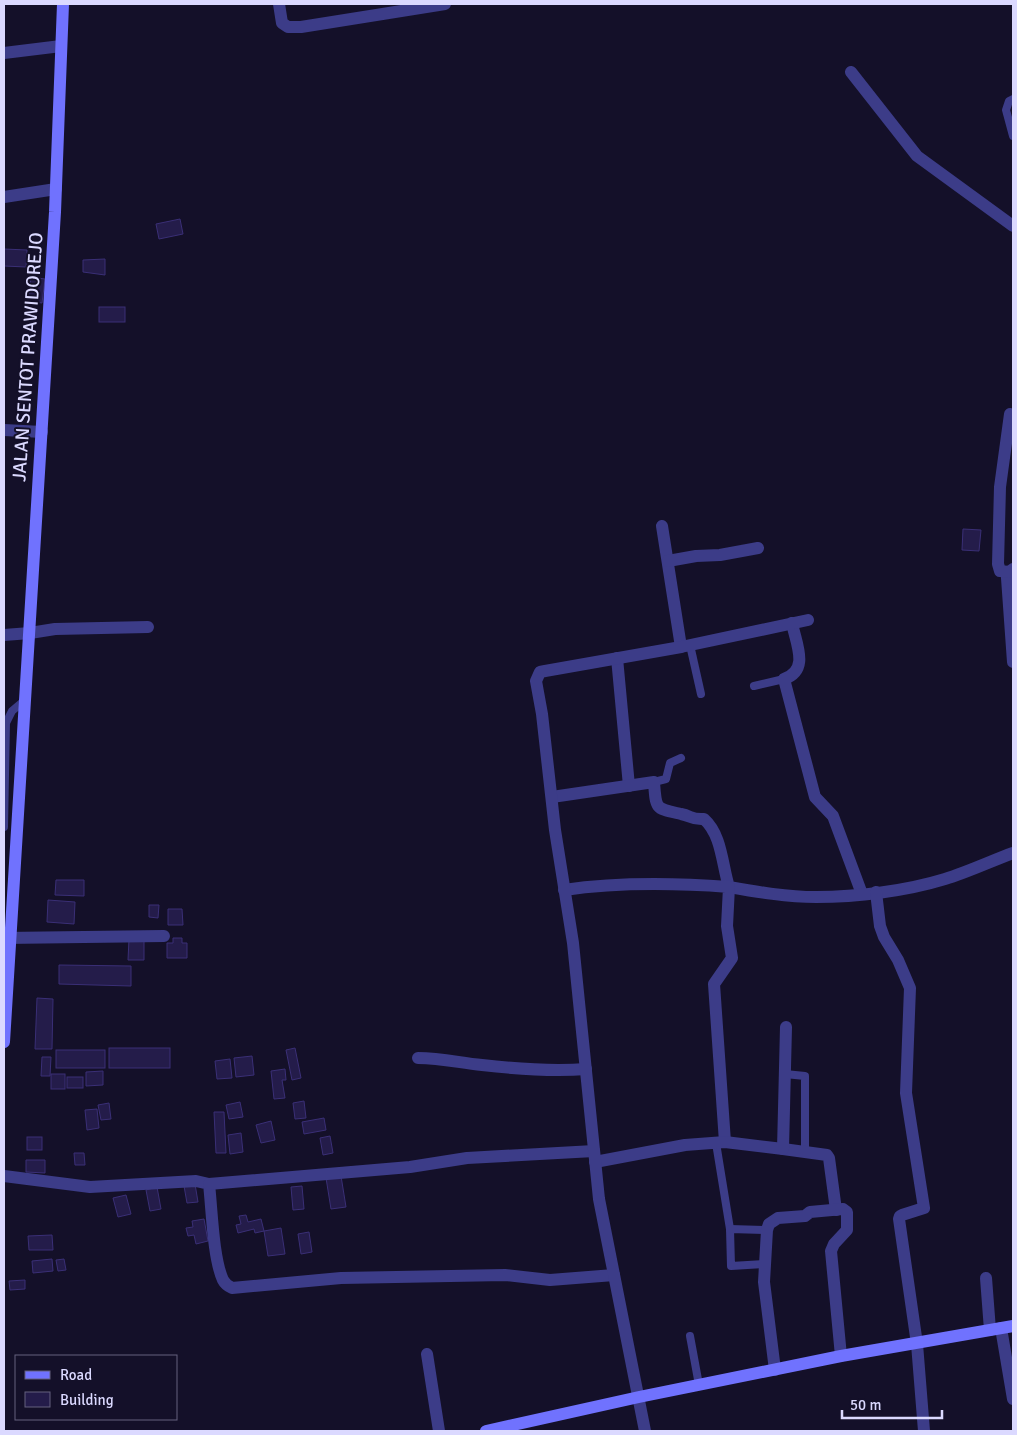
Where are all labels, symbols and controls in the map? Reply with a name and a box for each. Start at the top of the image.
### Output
street label: JALAN SENTOT PRAWIDOREJO [7,232,49,482]
legend [15,1355,178,1420]
text: Road [60,1366,92,1384]
scale bar [842,1388,942,1420]
text: Building [60,1391,114,1409]
text: 50 m [850,1396,881,1414]

